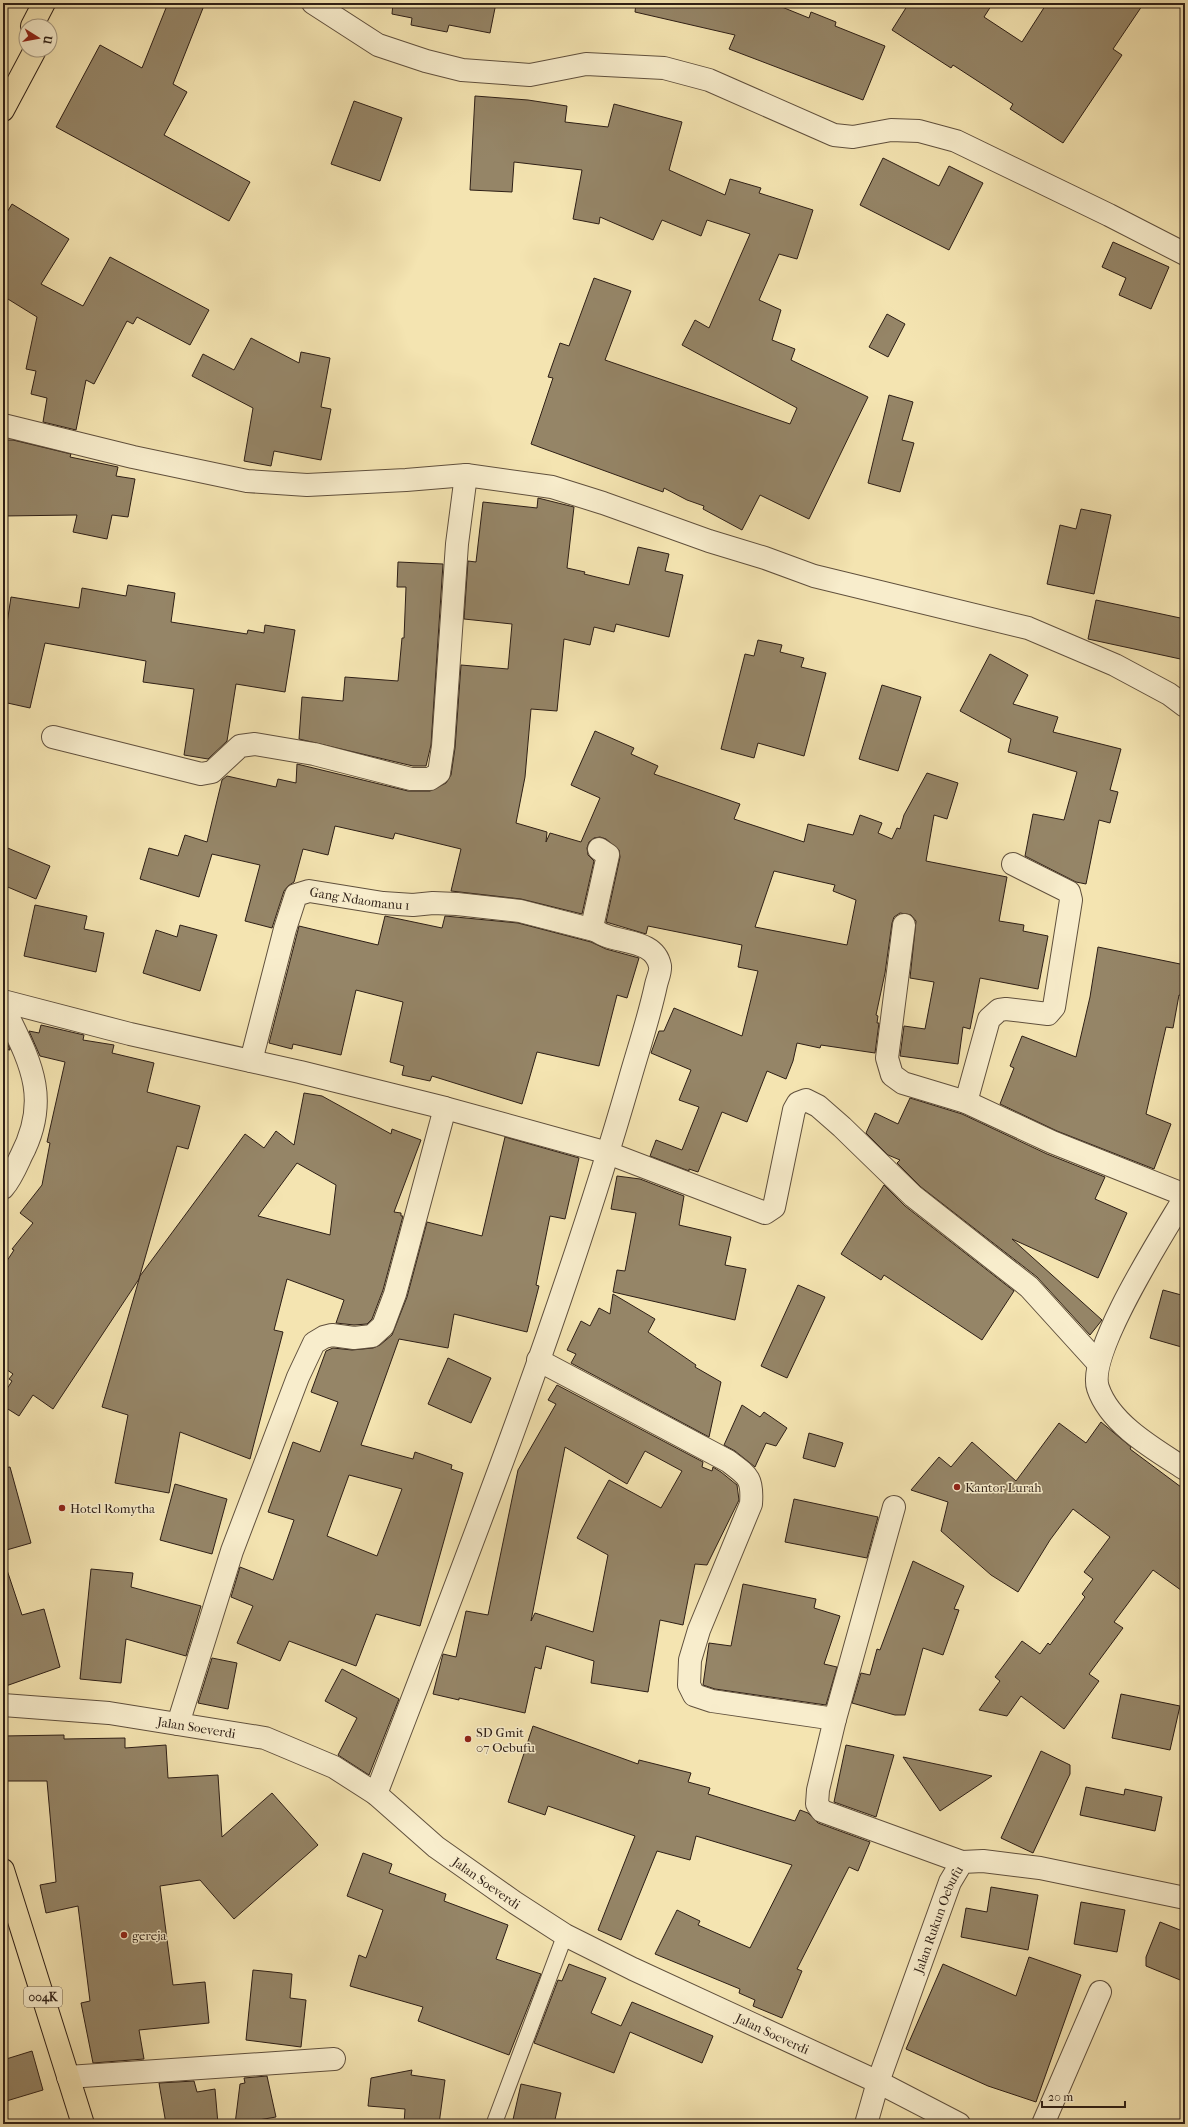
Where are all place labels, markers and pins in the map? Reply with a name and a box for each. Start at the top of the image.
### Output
place label: Kantor Lurah [965,1480,1042,1495]
marker: Kantor Lurah [952,1482,962,1492]
place label: Hotel Romytha [70,1501,156,1516]
marker: Hotel Romytha [57,1503,67,1513]
place label: SD Gmit 07 Oebufu [476,1725,535,1755]
marker: SD Gmit 07 Oebufu [463,1734,473,1744]
place label: gereja [132,1928,168,1943]
marker: gereja [119,1930,129,1940]

